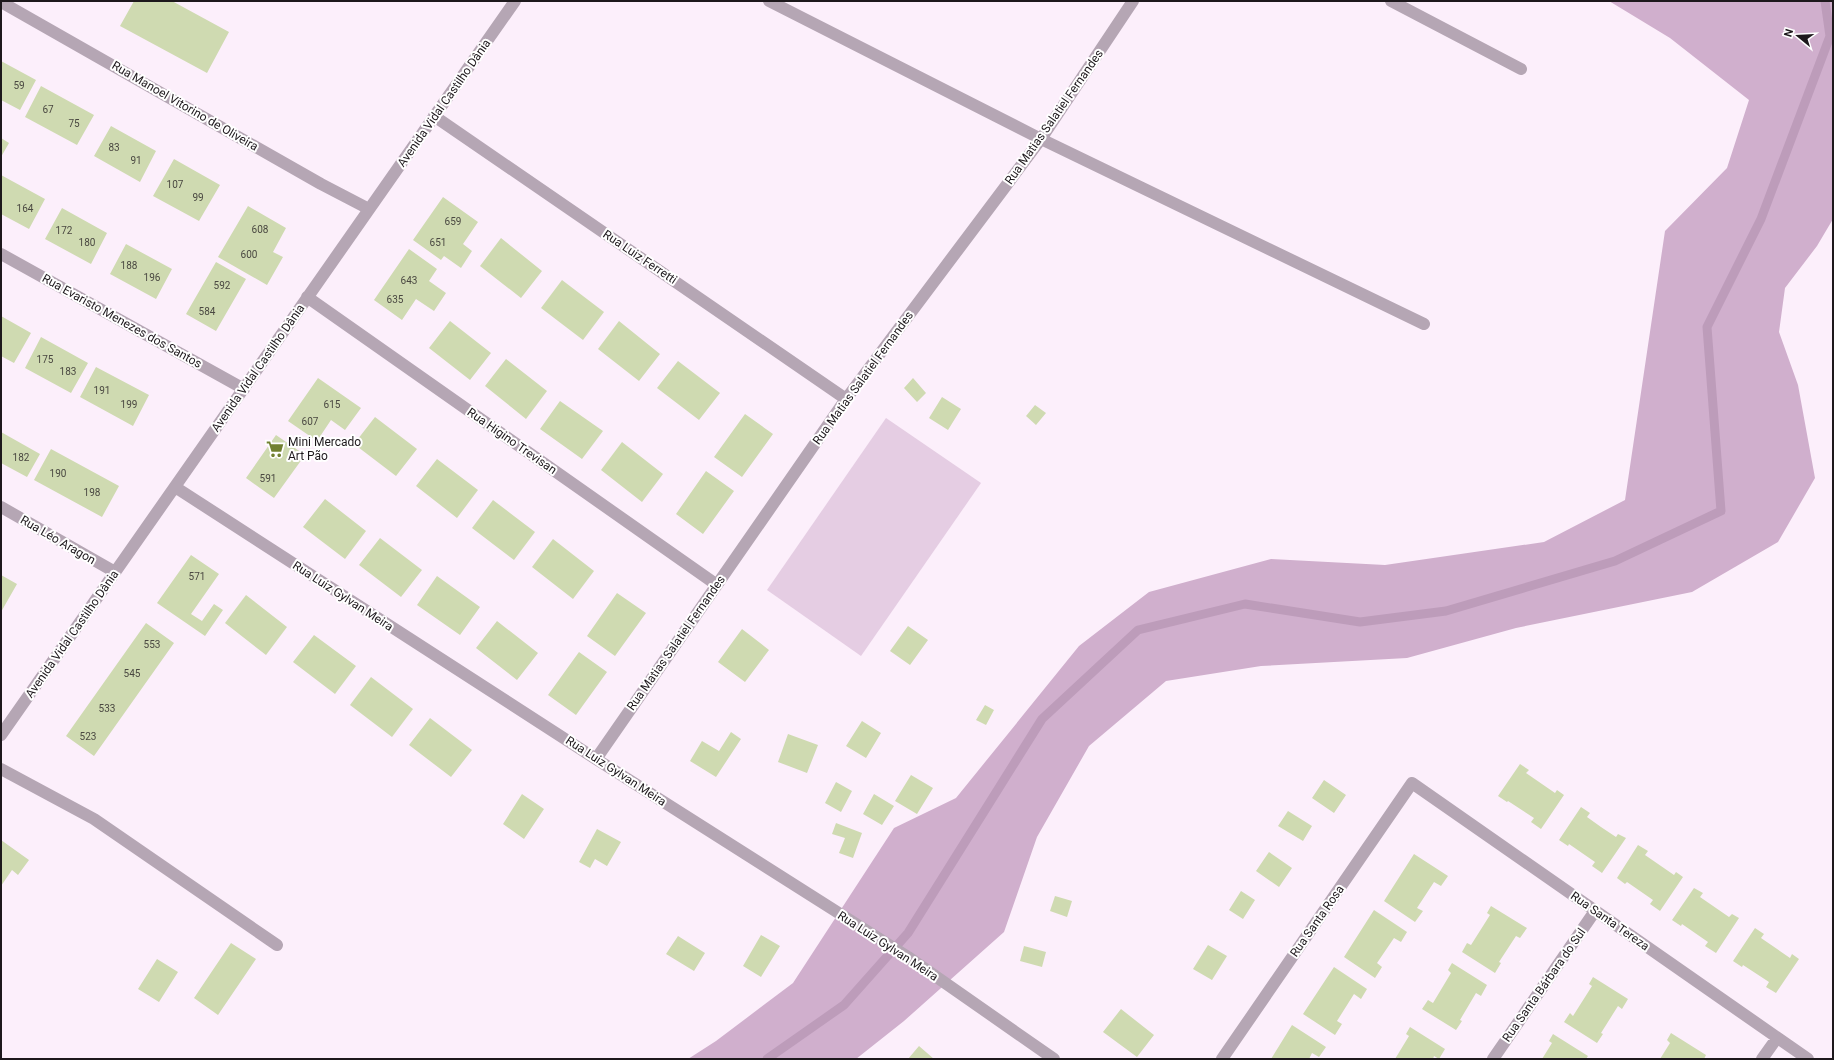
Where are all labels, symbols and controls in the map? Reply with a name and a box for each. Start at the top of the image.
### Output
north arrow [1778,16,1818,56]
text: N [1782,27,1796,39]
street label: Avenida Vidal Castilho Dânia [395,37,493,169]
street label: Rua Matias Salatiel Fernandes [1002,47,1106,187]
street label: Rua Manoel Vitorino de Oliveira [109,58,261,154]
house number: 59 [13,80,25,91]
house number: 67 [42,104,54,115]
house number: 75 [68,118,80,129]
house number: 83 [108,142,120,153]
house number: 91 [130,155,142,166]
house number: 107 [167,179,184,190]
house number: 99 [192,192,204,203]
house number: 164 [17,203,34,214]
house number: 659 [445,216,461,227]
house number: 608 [252,224,269,235]
house number: 172 [56,225,73,236]
street label: Rua Luiz Ferretti [600,227,680,287]
house number: 180 [79,237,96,248]
house number: 651 [430,237,446,248]
house number: 600 [241,249,258,260]
house number: 188 [121,260,138,271]
street label: Rua Evaristo Menezes dos Santos [40,271,204,371]
house number: 196 [144,272,161,283]
house number: 643 [401,275,417,286]
house number: 592 [214,280,231,291]
house number: 635 [387,294,404,305]
street label: Avenida Vidal Castilho Dânia [209,302,307,434]
house number: 584 [199,306,216,317]
street label: Rua Matias Salatiel Fernandes [810,309,916,447]
house number: 175 [37,354,54,365]
house number: 183 [60,366,76,377]
house number: 191 [94,385,110,396]
house number: 199 [121,399,137,410]
house number: 615 [324,399,341,410]
street label: Rua Higino Trevisan [465,405,559,477]
house number: 607 [302,416,319,427]
place label: Mini Mercado Art Pão [288,435,361,463]
supermarket icon: Mini Mercado Art Pão [265,439,285,459]
house number: 182 [13,452,30,463]
house number: 190 [50,468,67,479]
house number: 591 [260,473,276,484]
house number: 198 [84,487,101,498]
street label: Rua Léo Aragon [18,513,98,567]
street label: Rua Luiz Gylvan Meira [290,558,396,634]
street label: Avenida Vidal Castilho Dânia [23,568,121,700]
house number: 571 [189,571,205,582]
street label: Rua Matias Salatiel Fernandes [624,573,728,713]
house number: 553 [144,639,160,650]
house number: 545 [124,668,141,679]
house number: 533 [99,703,115,714]
house number: 523 [80,731,96,742]
street label: Rua Luiz Gylvan Meira [563,733,669,809]
street label: Rua Santa Rosa [1287,883,1347,959]
street label: Rua Santa Tereza [1568,889,1652,953]
street label: Rua Luiz Gylvan Meira [835,908,941,984]
street label: Rua Santa Bárbara do Sul [1500,926,1588,1044]

